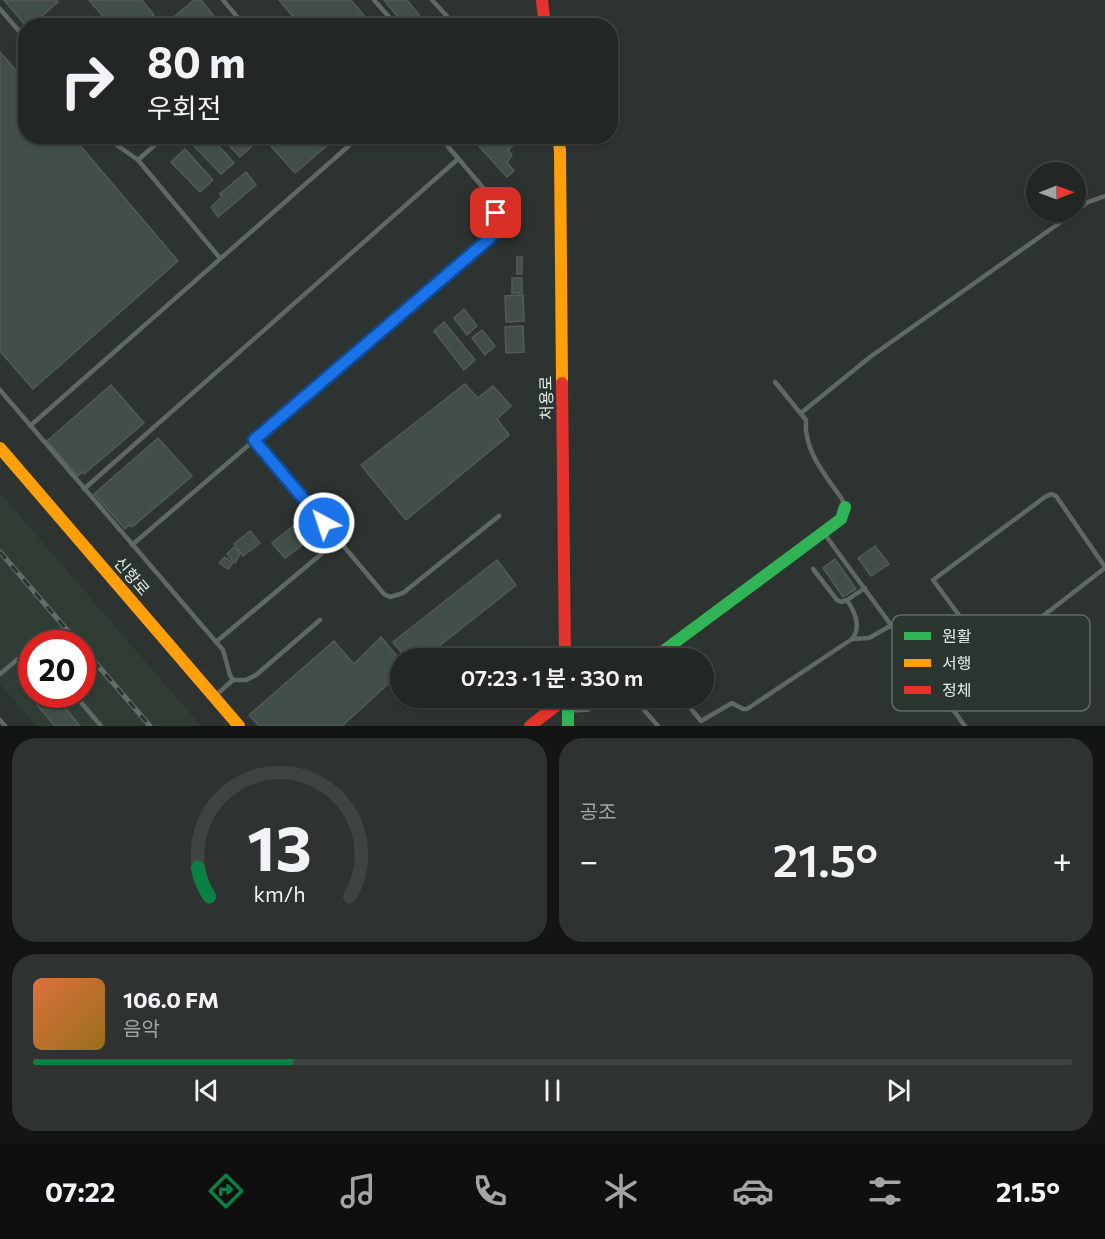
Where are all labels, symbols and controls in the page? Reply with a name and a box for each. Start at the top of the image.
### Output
text: 80 m [147,35,246,87]
icon: right [48,42,126,120]
text: 우회전 [147,91,222,124]
north arrow [1026,162,1086,222]
map controls [1026,162,1086,222]
pin [470,187,521,238]
icon: arrive [479,196,512,229]
street label: 처용로 [536,375,555,420]
position arrow [292,491,356,555]
street label: 신항로 [111,553,154,599]
legend [892,615,1090,711]
text: 원활 [942,626,972,645]
speed limit sign: 20 [18,630,96,708]
text: 서행 [942,653,971,672]
text: 07:23 · 1 분 · 330 m [461,664,643,691]
text: 정체 [942,680,971,699]
text: 공조 [580,799,616,823]
text: 13 [247,808,312,884]
text: 21.5° [773,831,878,886]
text: − [580,839,598,880]
text: + [1053,839,1072,880]
text: km/h [253,880,305,906]
text: 106.0 FM [123,986,219,1013]
text: 음악 [123,1016,160,1040]
icon: previous [190,1074,223,1107]
icon: pause [536,1074,569,1107]
icon: next [882,1074,915,1107]
icon: directions [205,1170,247,1212]
icon: music [337,1170,379,1212]
icon: phone [469,1170,511,1212]
icon: climate [600,1170,642,1212]
icon: car [732,1170,774,1212]
icon: filters [864,1170,906,1212]
text: 07:22 [45,1175,115,1208]
text: 21.5° [996,1175,1060,1208]

